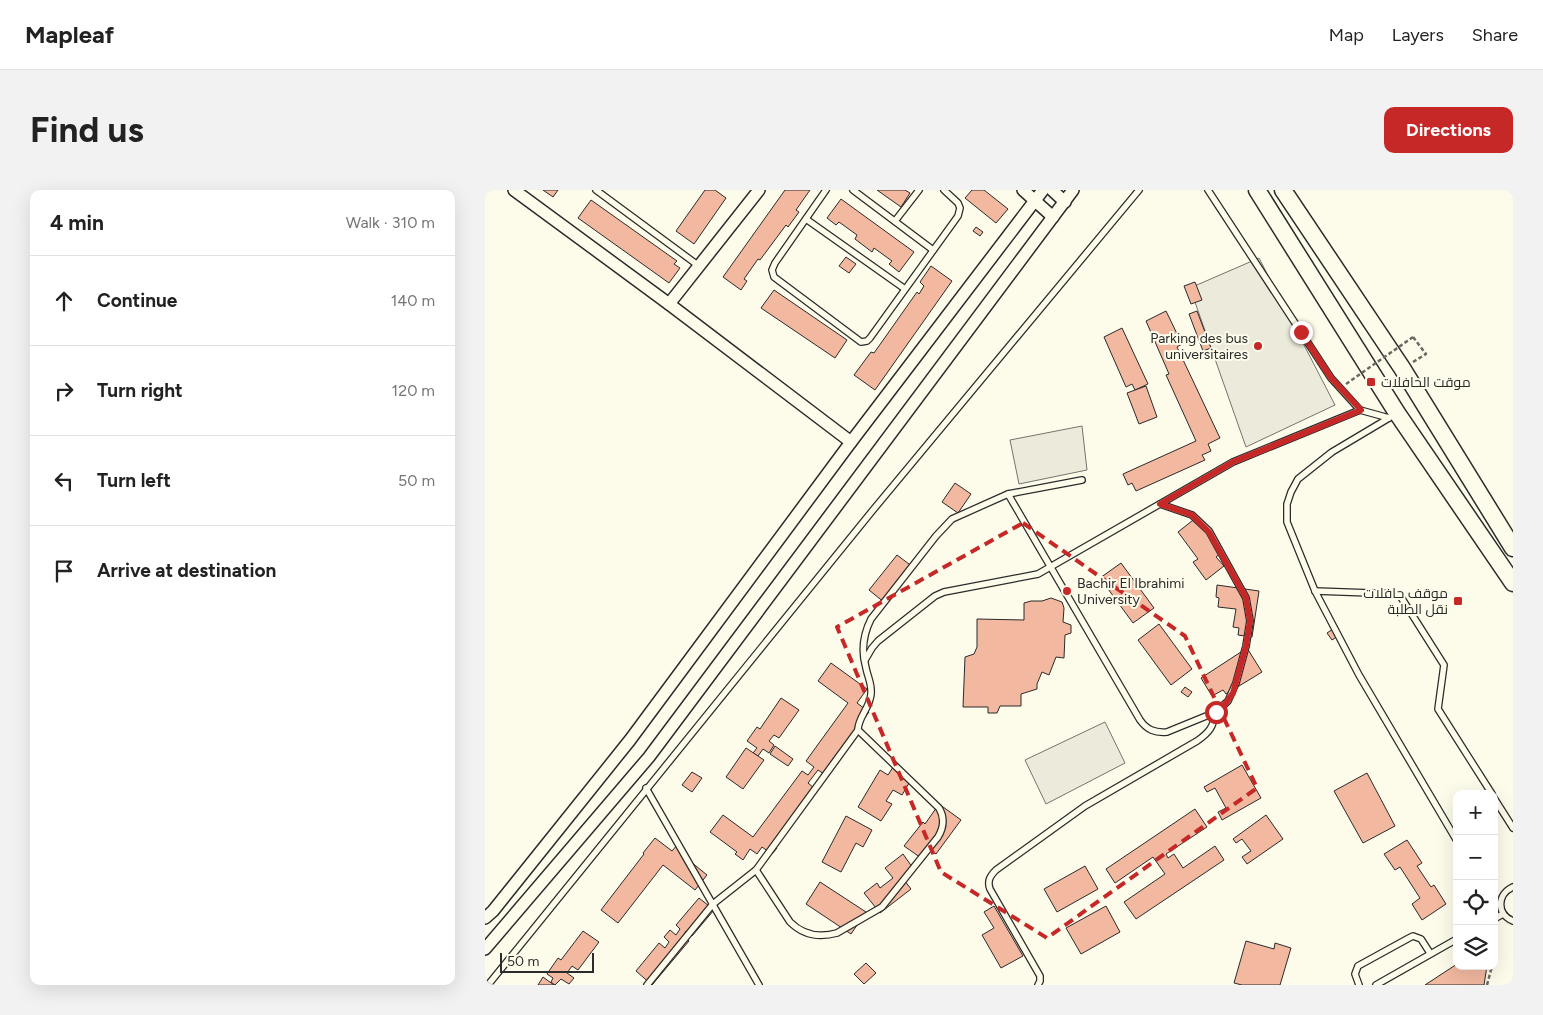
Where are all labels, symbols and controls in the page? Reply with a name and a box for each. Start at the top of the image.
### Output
text: Mapleaf [25,20,114,49]
text: Map [1329,24,1364,46]
text: Layers [1392,24,1444,46]
text: Share [1472,24,1518,46]
button: Directions [1384,107,1513,153]
text: Find us [30,109,144,151]
text: 4 min [50,210,104,235]
text: Walk · 310 m [346,213,435,232]
icon: ahead [50,287,78,315]
text: Continue [97,289,177,312]
text: 140 m [391,291,435,310]
route end [1290,321,1313,344]
place label: Parking des bus universitaires [1150,330,1248,363]
marker: Parking des bus universitaires [1252,340,1264,352]
place label: موقت الحافلات [1381,374,1471,391]
marker: موقت الحافلات [1365,376,1377,388]
icon: right [50,377,78,405]
text: Turn right [97,379,183,402]
text: 120 m [392,381,435,400]
icon: left [50,467,78,495]
text: Turn left [97,469,171,492]
text: 50 m [398,471,435,490]
icon: arrive [50,557,78,585]
text: Arrive at destination [97,559,276,582]
place label: Bachir El Ibrahimi University [1077,575,1184,608]
marker: Bachir El Ibrahimi University [1061,585,1073,597]
place label: موقف حافلات نقل الطلبة [1363,585,1448,618]
marker: موقف حافلات نقل الطلبة [1452,595,1464,607]
route start [1205,701,1228,724]
map controls [1453,790,1498,970]
button: + [1453,790,1498,835]
button: − [1453,835,1498,880]
button: locate [1453,880,1498,925]
button: layers [1453,925,1498,970]
scale bar [500,950,594,973]
text: 50 m [507,953,539,970]

